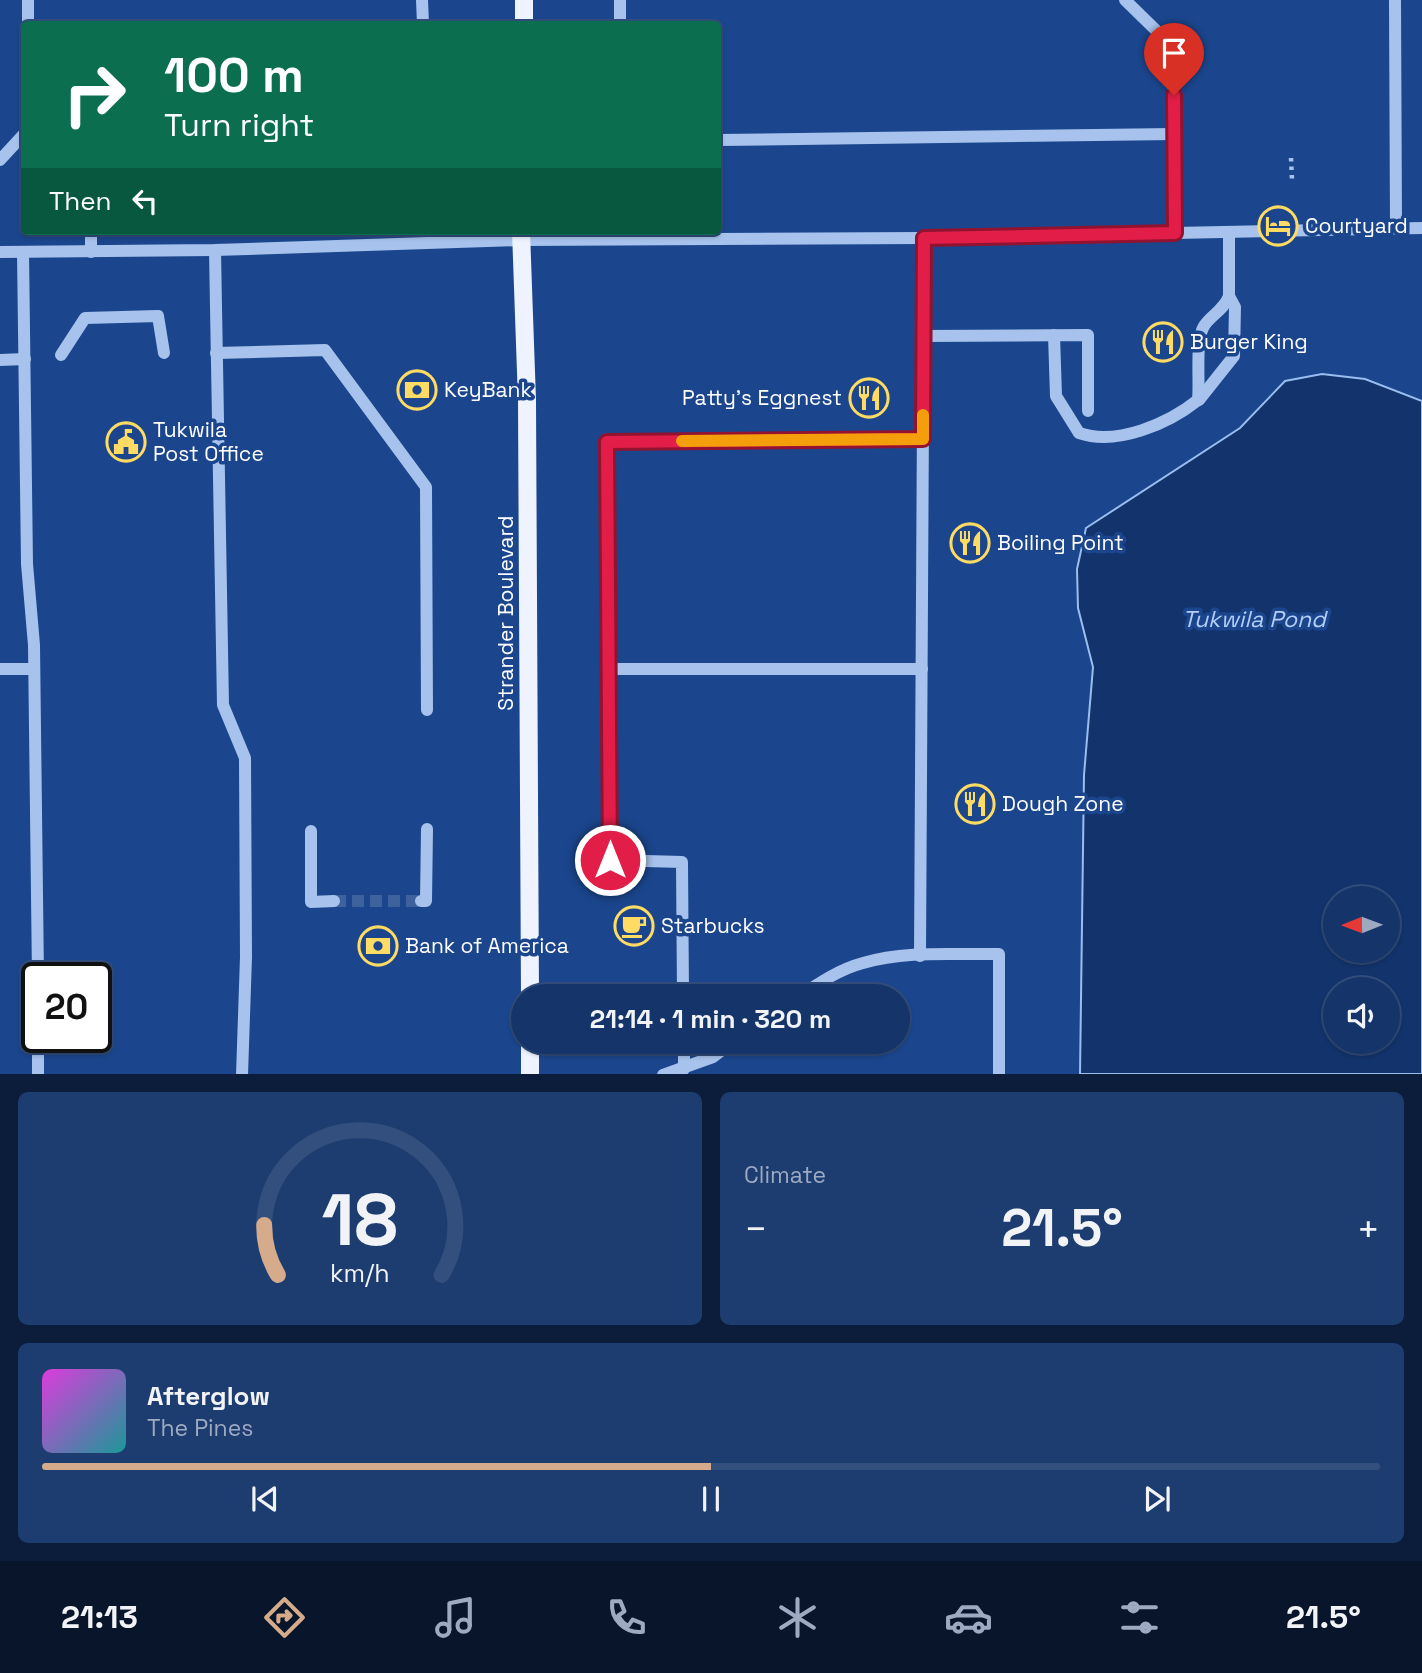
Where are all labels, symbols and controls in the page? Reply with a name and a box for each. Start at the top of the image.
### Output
pin [1144,23,1204,95]
icon: arrive [1155,34,1193,72]
text: 100 m [164,44,304,106]
icon: right [49,49,140,140]
text: Turn right [164,105,314,145]
icon: left [126,182,164,220]
text: Then [49,184,112,218]
hotel icon: Courtyard [1257,205,1299,247]
place label: Courtyard [1305,212,1408,239]
restaurant icon: Burger King [1142,321,1184,363]
place label: Burger King [1190,328,1308,355]
bank icon: KeyBank [396,369,438,411]
place label: KeyBank [444,376,532,403]
restaurant icon: Patty's Eggnest [848,377,890,419]
place label: Patty's Eggnest [682,384,842,411]
place label: Tukwila Post Office [153,416,264,467]
public building icon: Tukwila Post Office [105,421,147,463]
street label: Strander Boulevard [492,515,519,711]
restaurant icon: Boiling Point [949,522,991,564]
place label: Boiling Point [997,529,1124,556]
water label: Tukwila Pond [1182,604,1328,634]
restaurant icon: Dough Zone [954,783,996,825]
place label: Dough Zone [1002,790,1124,817]
position arrow [573,823,647,897]
north arrow [1323,886,1400,962]
map controls [1323,886,1400,1054]
cafe icon: Starbucks [613,905,655,947]
place label: Starbucks [661,912,765,939]
bank icon: Bank of America [357,925,399,967]
place label: Bank of America [405,932,569,959]
speed limit sign: 20 [21,962,112,1053]
button: sound [1323,977,1400,1054]
text: 21:14 · 1 min · 320 m [590,1002,831,1036]
text: Climate [744,1160,826,1190]
text: 18 [322,1173,398,1266]
text: 21.5° [1001,1195,1123,1261]
text: − [744,1205,768,1253]
text: + [1356,1205,1380,1253]
text: km/h [330,1256,390,1288]
text: Afterglow [147,1379,270,1413]
text: The Pines [147,1413,253,1443]
icon: previous [246,1480,284,1518]
icon: pause [692,1480,730,1518]
icon: next [1138,1480,1176,1518]
icon: directions [260,1593,309,1642]
icon: music [431,1593,480,1642]
icon: phone [602,1593,651,1642]
icon: climate [773,1593,822,1642]
icon: car [944,1593,993,1642]
icon: filters [1115,1593,1164,1642]
text: 21:13 [61,1597,138,1637]
text: 21.5° [1286,1597,1361,1637]

